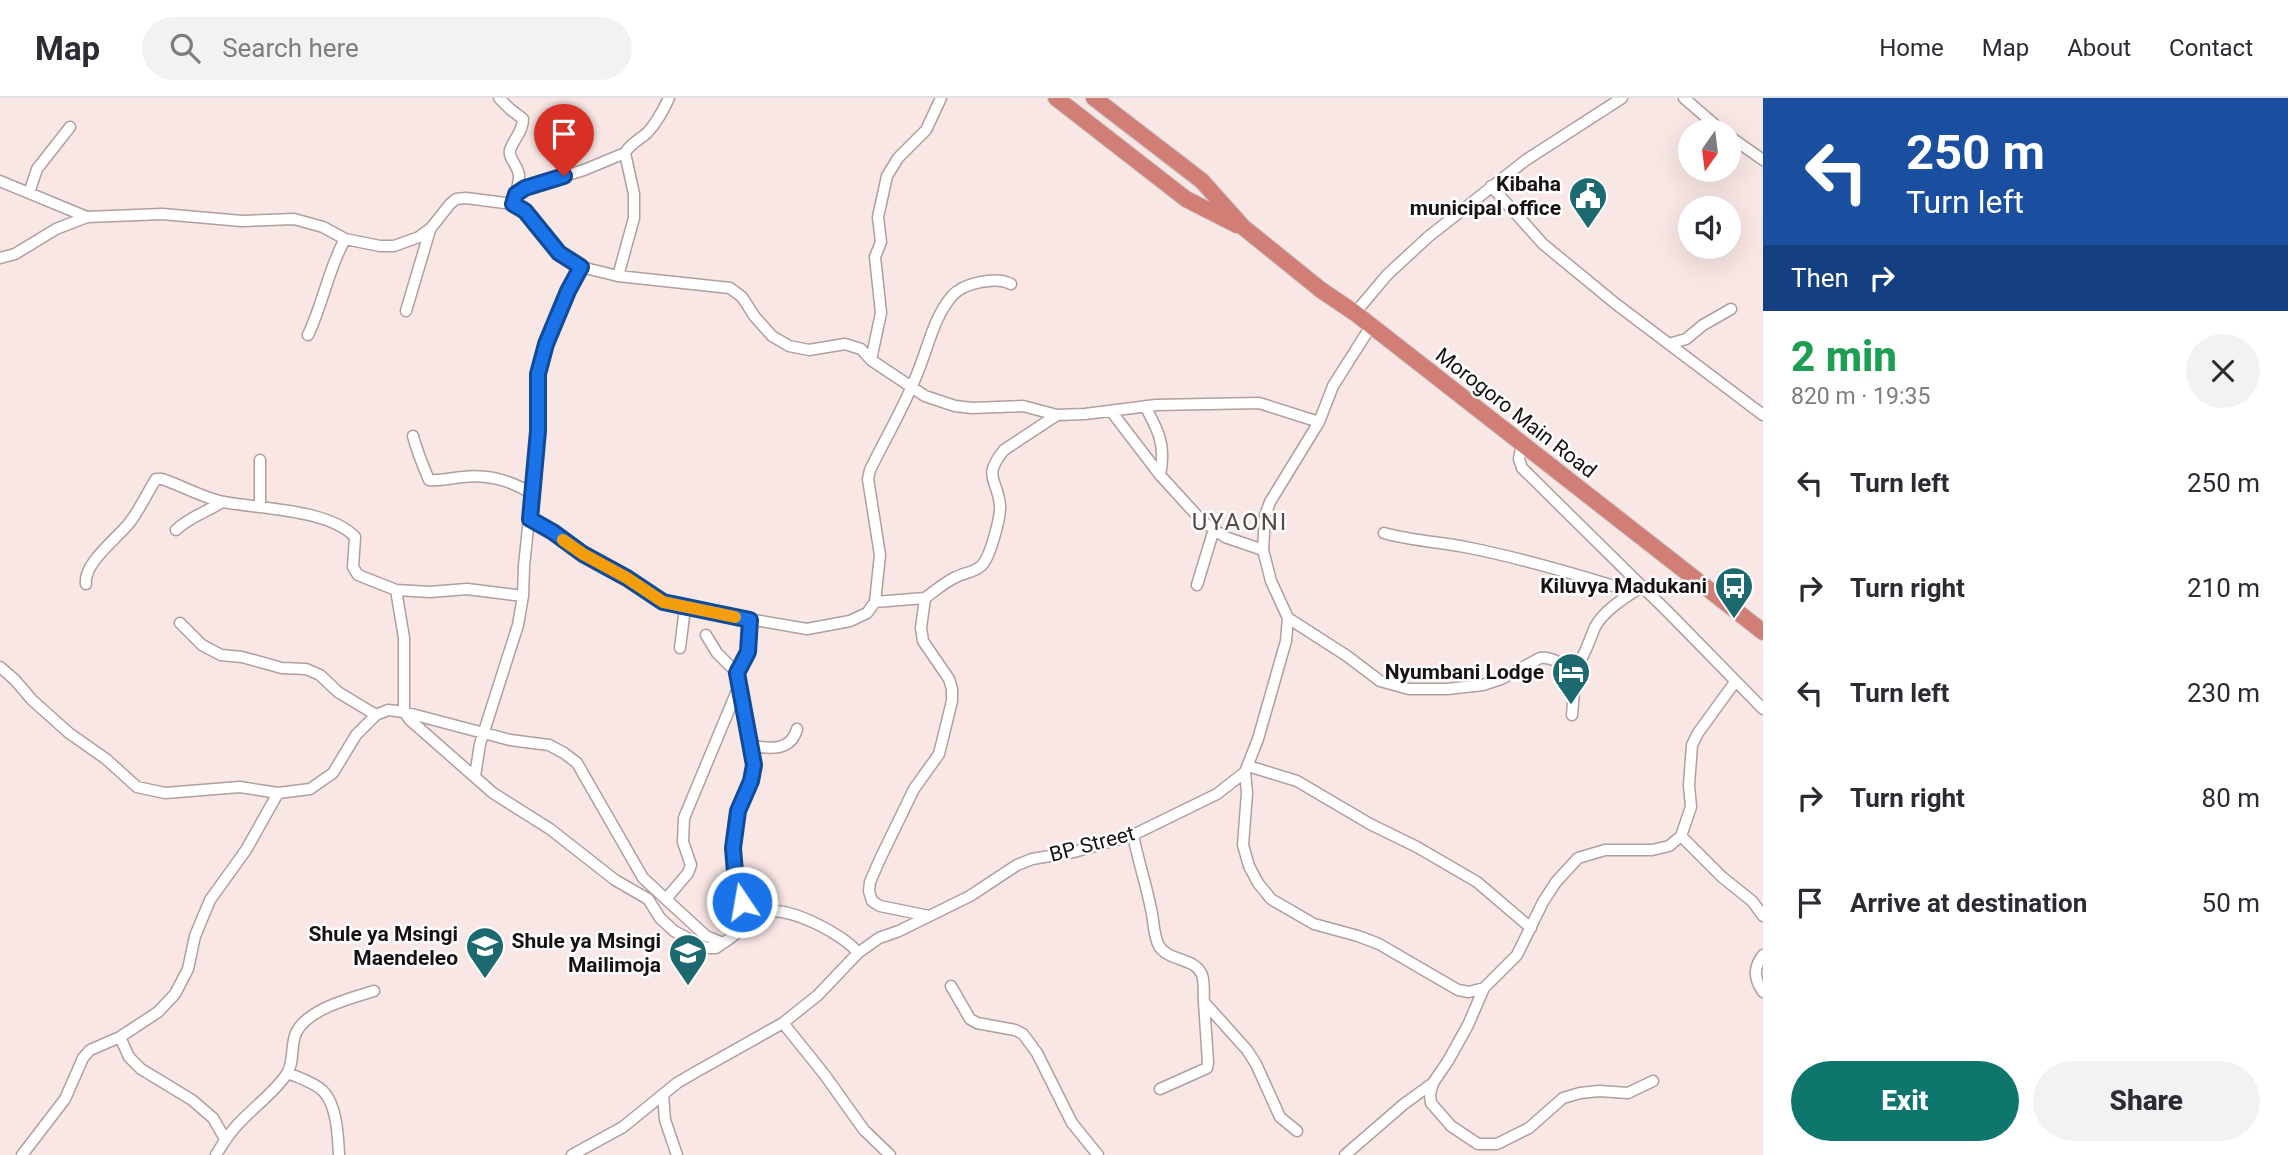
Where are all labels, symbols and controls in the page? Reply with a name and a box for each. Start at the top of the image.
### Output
search box [142,17,632,80]
text: Map [35,29,100,68]
icon: search [166,29,204,67]
text: Search here [222,33,359,63]
text: Home [1879,34,1944,62]
text: Map [1982,34,2029,62]
text: About [2067,34,2131,62]
text: Contact [2169,34,2253,62]
pin [534,104,594,176]
icon: arrive [545,115,583,153]
north arrow [1678,119,1741,182]
map controls [1678,119,1741,259]
text: 250 m [1906,124,2045,181]
icon: left [1791,126,1882,217]
place label: Kibaha municipal office [1410,172,1561,220]
public building icon: Kibaha municipal office [1567,175,1609,230]
text: Turn left [1906,183,2024,221]
button: sound [1678,196,1741,259]
icon: right [1863,259,1901,297]
text: Then [1791,263,1849,293]
text: 2 min [1791,332,1897,381]
button: close [2186,334,2260,408]
street label: Morogoro Main Road [1431,343,1601,483]
text: 820 m · 19:35 [1791,383,1930,410]
icon: left [1791,464,1829,502]
text: Turn left [1850,468,1949,498]
text: 250 m [2187,468,2260,498]
district label: UYAONI [1192,508,1288,536]
bus stop icon: Kiluvya Madukani [1713,565,1755,620]
icon: right [1791,569,1829,607]
text: Turn right [1850,573,1965,603]
text: 210 m [2187,573,2260,603]
place label: Kiluvya Madukani [1540,574,1707,598]
hotel icon: Nyumbani Lodge [1550,651,1592,706]
place label: Nyumbani Lodge [1385,660,1544,684]
icon: left [1791,674,1829,712]
text: Turn left [1850,678,1949,708]
text: 230 m [2187,678,2260,708]
icon: right [1791,779,1829,817]
text: Turn right [1850,783,1965,813]
text: 80 m [2202,783,2260,813]
street label: BP Street [1047,821,1137,867]
position arrow [705,865,779,939]
icon: arrive [1791,884,1829,922]
text: Arrive at destination [1850,888,2087,918]
text: 50 m [2202,888,2260,918]
place label: Shule ya Msingi Maendeleo [308,922,458,970]
school or university icon: Shule ya Msingi Maendeleo [464,925,506,980]
place label: Shule ya Msingi Mailimoja [511,929,661,977]
school or university icon: Shule ya Msingi Mailimoja [667,932,709,987]
button: Exit [1791,1061,2019,1141]
button: Share [2033,1061,2260,1141]

